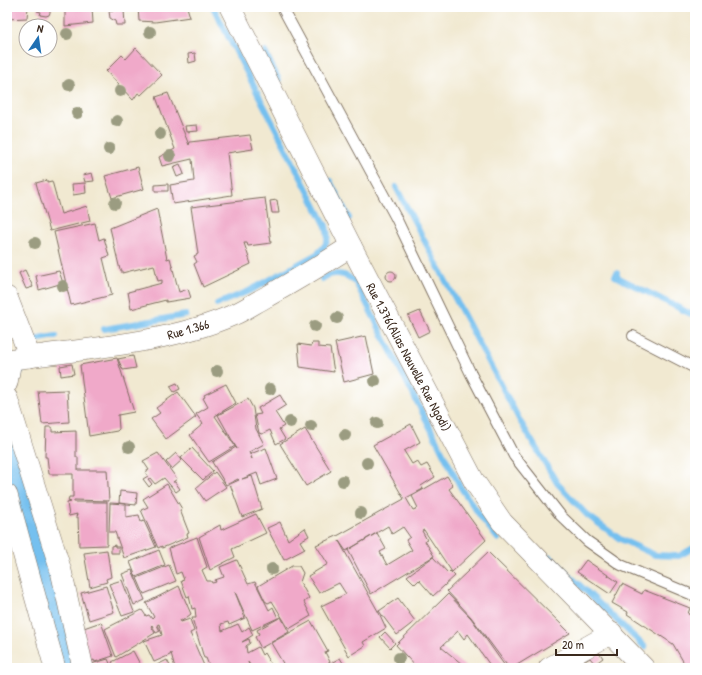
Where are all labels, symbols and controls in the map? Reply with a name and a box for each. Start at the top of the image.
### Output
north arrow [18,18,58,58]
text: N [36,21,45,36]
street label: Rue 1.376(Alias Nouvelle Rue Ngodi) [362,280,456,434]
street label: Rue 1.366 [165,314,211,344]
scale bar [556,631,617,657]
text: 20 m [562,636,584,653]

